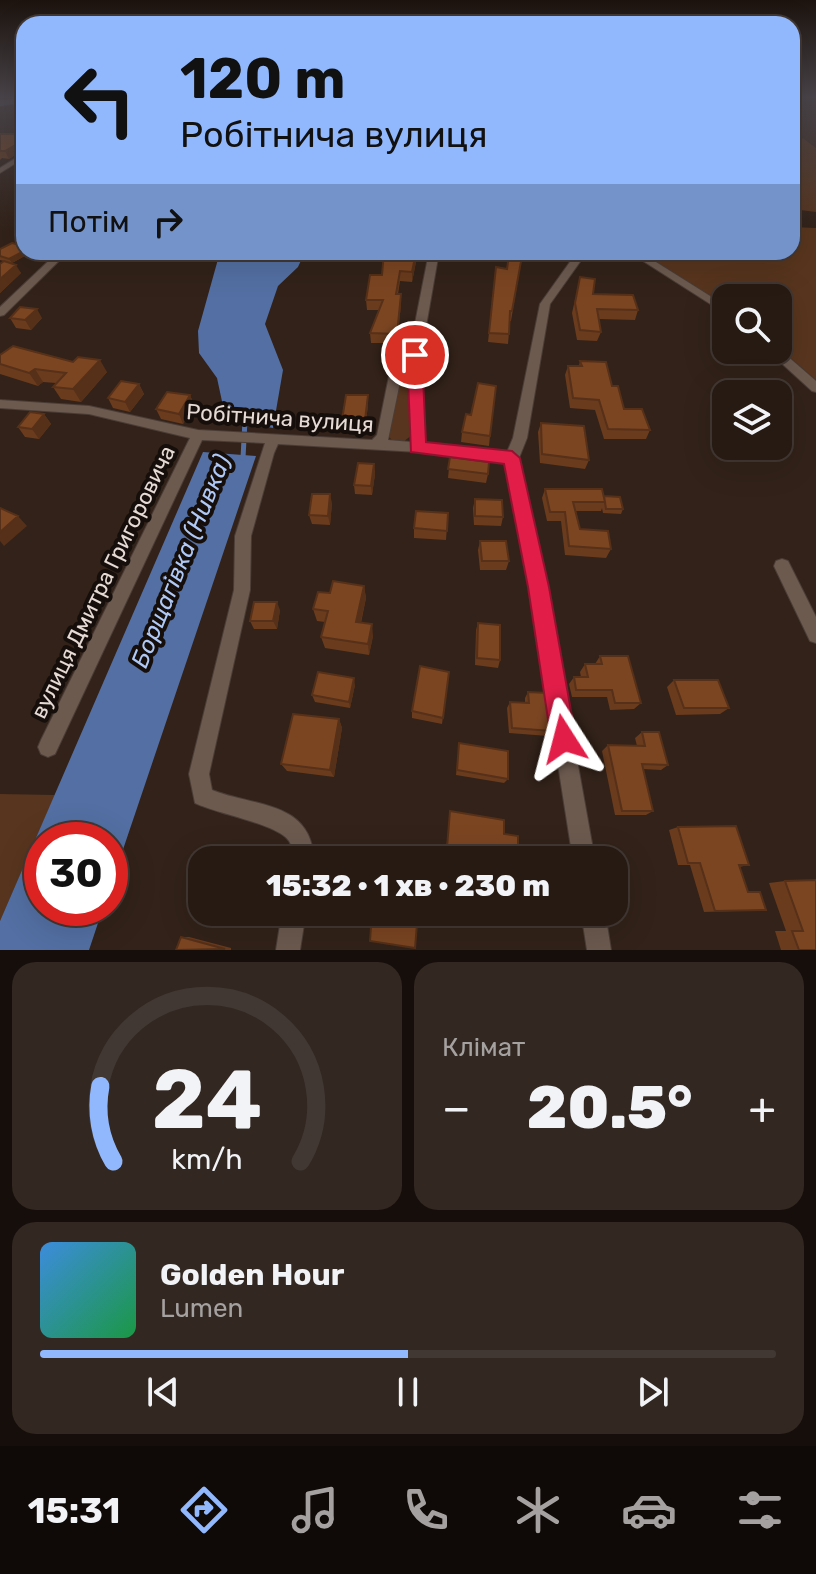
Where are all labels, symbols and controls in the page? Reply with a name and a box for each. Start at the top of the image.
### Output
text: 120 m [180,46,346,112]
icon: left [48,48,152,152]
text: Робітнича вулиця [180,113,488,156]
icon: right [146,200,190,244]
text: Потім [48,204,130,240]
map controls [712,284,792,460]
button: search [712,284,792,364]
pin [381,321,449,389]
icon: arrive [393,333,437,377]
button: layers [712,380,792,460]
street label: Робітнича вулиця [185,398,375,438]
street label: вулиця Дмитра Григоровича [25,441,181,723]
water label: Борщагівка (Нивка) [125,451,237,671]
position arrow [522,697,606,781]
speed limit sign: 30 [24,822,128,926]
text: 15:32 · 1 хв · 230 m [266,868,550,904]
text: Клімат [442,1032,525,1063]
text: 24 [152,1050,262,1149]
text: 20.5° [527,1072,692,1143]
text: − [442,1082,471,1134]
text: + [749,1082,776,1134]
text: km/h [171,1142,243,1176]
text: Golden Hour [160,1257,344,1293]
text: Lumen [160,1293,243,1324]
icon: previous [141,1370,185,1414]
icon: pause [386,1370,430,1414]
icon: next [631,1370,675,1414]
icon: directions [176,1482,232,1538]
icon: music [287,1482,343,1538]
icon: phone [398,1482,454,1538]
icon: climate [510,1482,566,1538]
icon: car [621,1482,677,1538]
icon: filters [732,1482,788,1538]
text: 15:31 [28,1489,120,1532]

